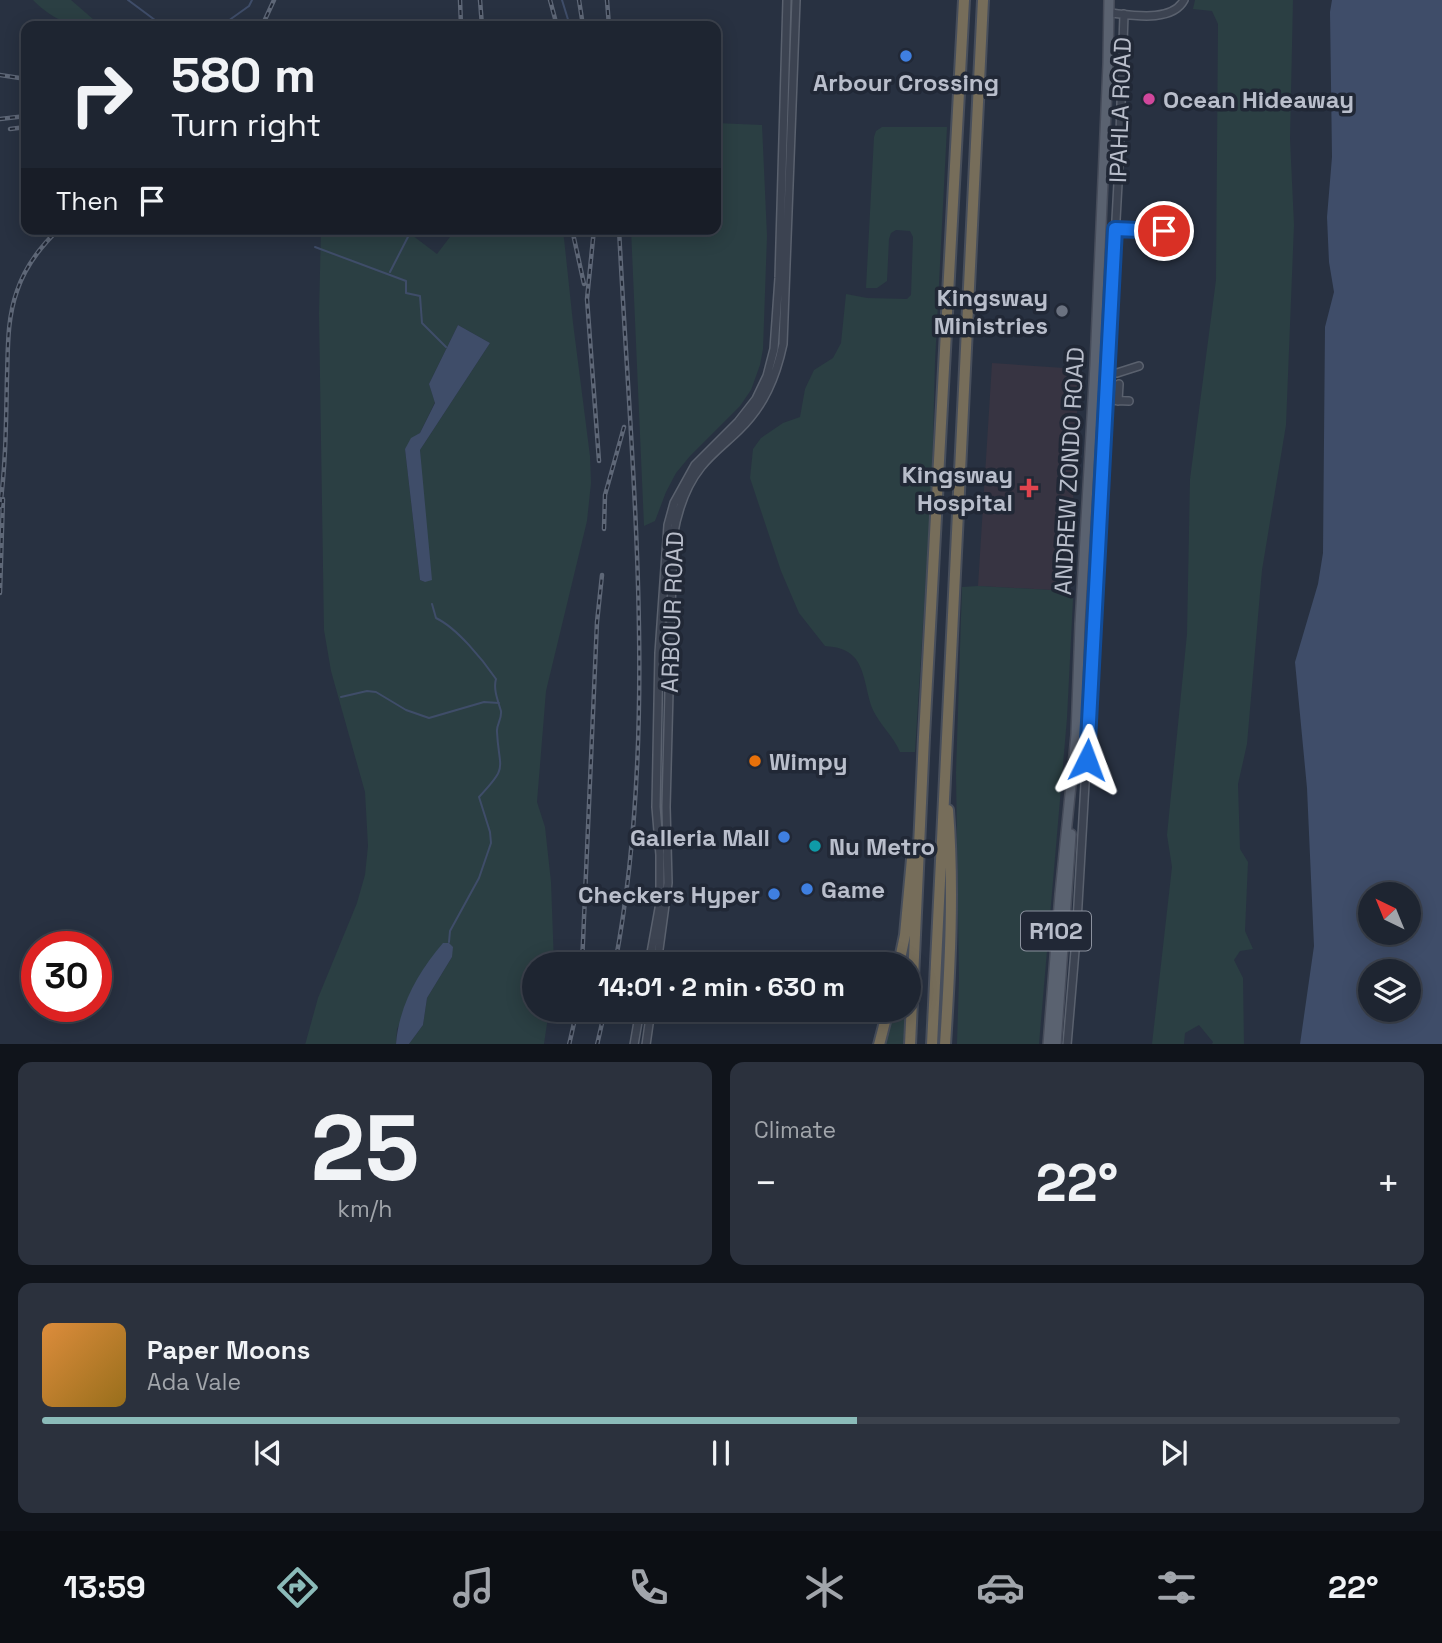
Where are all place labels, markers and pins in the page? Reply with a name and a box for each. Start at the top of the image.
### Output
marker: Arbour Crossing [898,48,914,64]
place label: Arbour Crossing [813,67,999,98]
place label: Ocean Hideaway [1163,84,1354,115]
marker: Ocean Hideaway [1141,91,1157,107]
pin [1134,201,1194,261]
place label: Kingsway Ministries [934,282,1048,341]
marker: Kingsway Ministries [1054,303,1070,319]
place label: Kingsway Hospital [902,459,1013,518]
marker: Kingsway Hospital [1019,478,1039,498]
place label: Wimpy [769,746,848,777]
marker: Wimpy [747,753,763,769]
place label: Galleria Mall [630,822,770,853]
marker: Galleria Mall [776,829,792,845]
place label: Nu Metro [829,831,935,862]
marker: Nu Metro [807,838,823,854]
place label: Game [821,874,885,905]
place label: Checkers Hyper [578,879,760,910]
marker: Game [799,881,815,897]
marker: Checkers Hyper [766,886,782,902]

